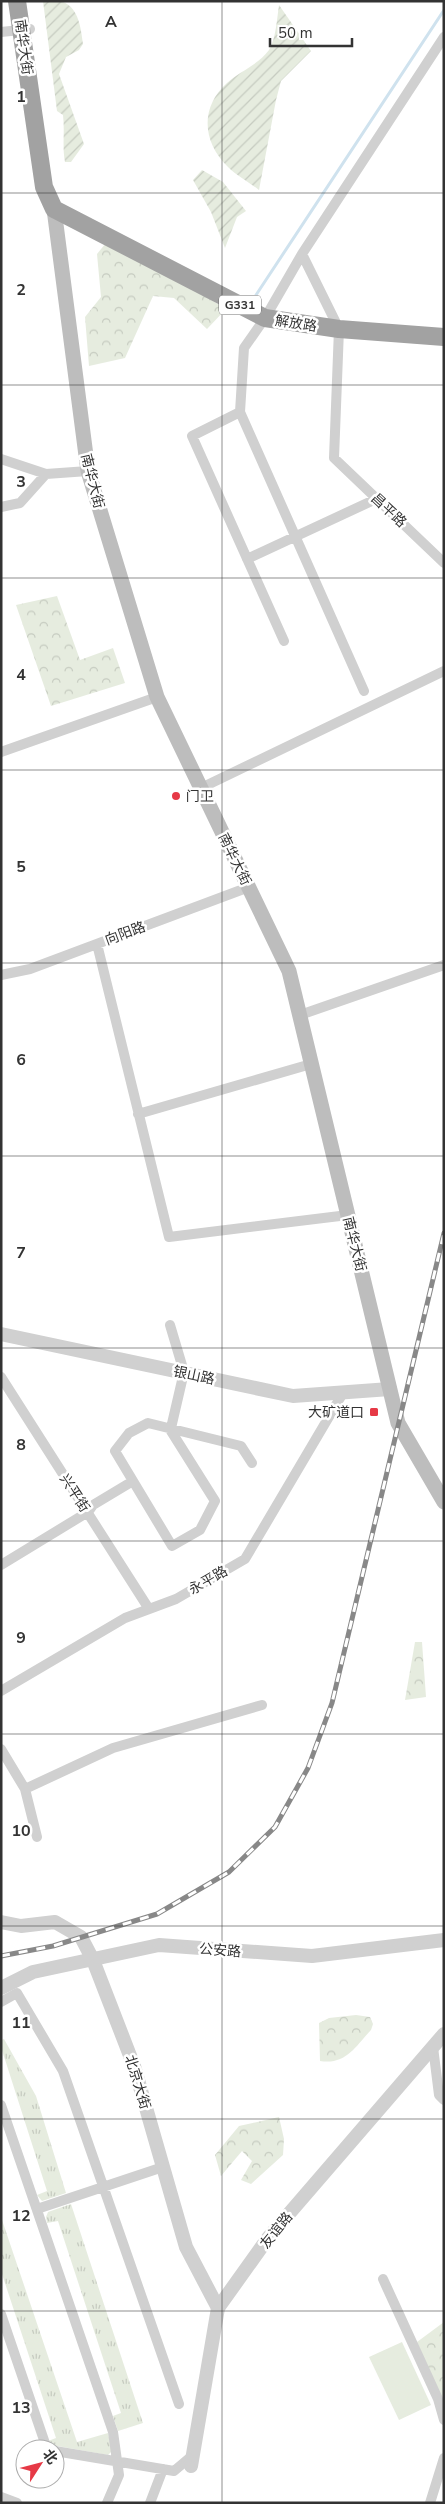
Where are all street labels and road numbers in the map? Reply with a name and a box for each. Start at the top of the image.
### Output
street label: 南华大街 [10,18,37,76]
road number: G331 [219,296,261,314]
street label: 解放路 [274,311,318,336]
street label: 南华大街 [77,452,109,511]
street label: 昌平路 [367,489,410,532]
street label: 南华大街 [214,830,255,889]
street label: 向阳路 [102,917,148,950]
street label: 南华大街 [339,1215,371,1274]
street label: 银山路 [171,1362,216,1389]
street label: 兴平街 [55,1470,94,1516]
street label: 永平路 [185,1562,231,1599]
street label: 公安路 [198,1940,242,1961]
street label: 北京大街 [120,2053,155,2112]
street label: 友谊路 [256,2208,297,2253]

